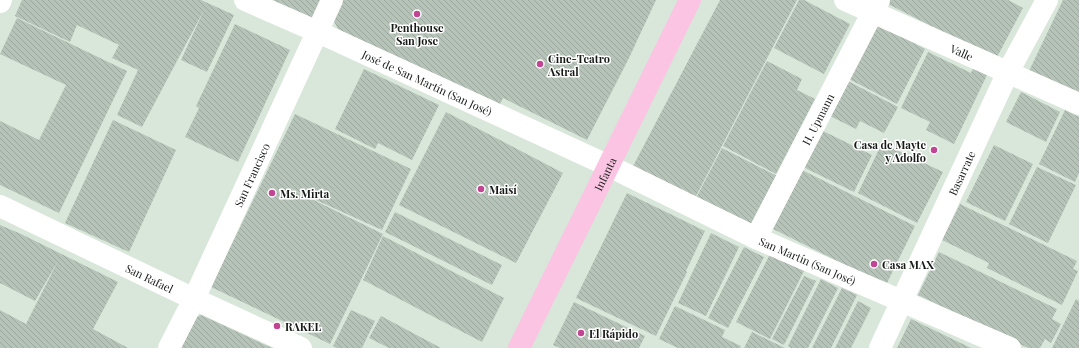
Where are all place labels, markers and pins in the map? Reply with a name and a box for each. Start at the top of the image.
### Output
marker: Penthouse San Jose [412,9,422,19]
place label: Penthouse San Jose [390,20,444,48]
place label: Cine-Teatro Astral [547,51,610,79]
marker: Cine-Teatro Astral [535,59,545,69]
place label: Casa de Mayte y Adolfo [854,137,926,165]
marker: Casa de Mayte y Adolfo [929,145,939,155]
place label: Maisí [489,182,517,197]
marker: Maisí [476,184,486,194]
place label: Ms. Mirta [280,186,329,201]
marker: Ms. Mirta [267,188,277,198]
place label: Casa MAX [882,257,934,272]
marker: Casa MAX [869,259,879,269]
place label: RAKEL [285,319,322,334]
marker: RAKEL [272,321,282,331]
place label: El Rápido [589,326,638,341]
marker: El Rápido [576,328,586,338]

